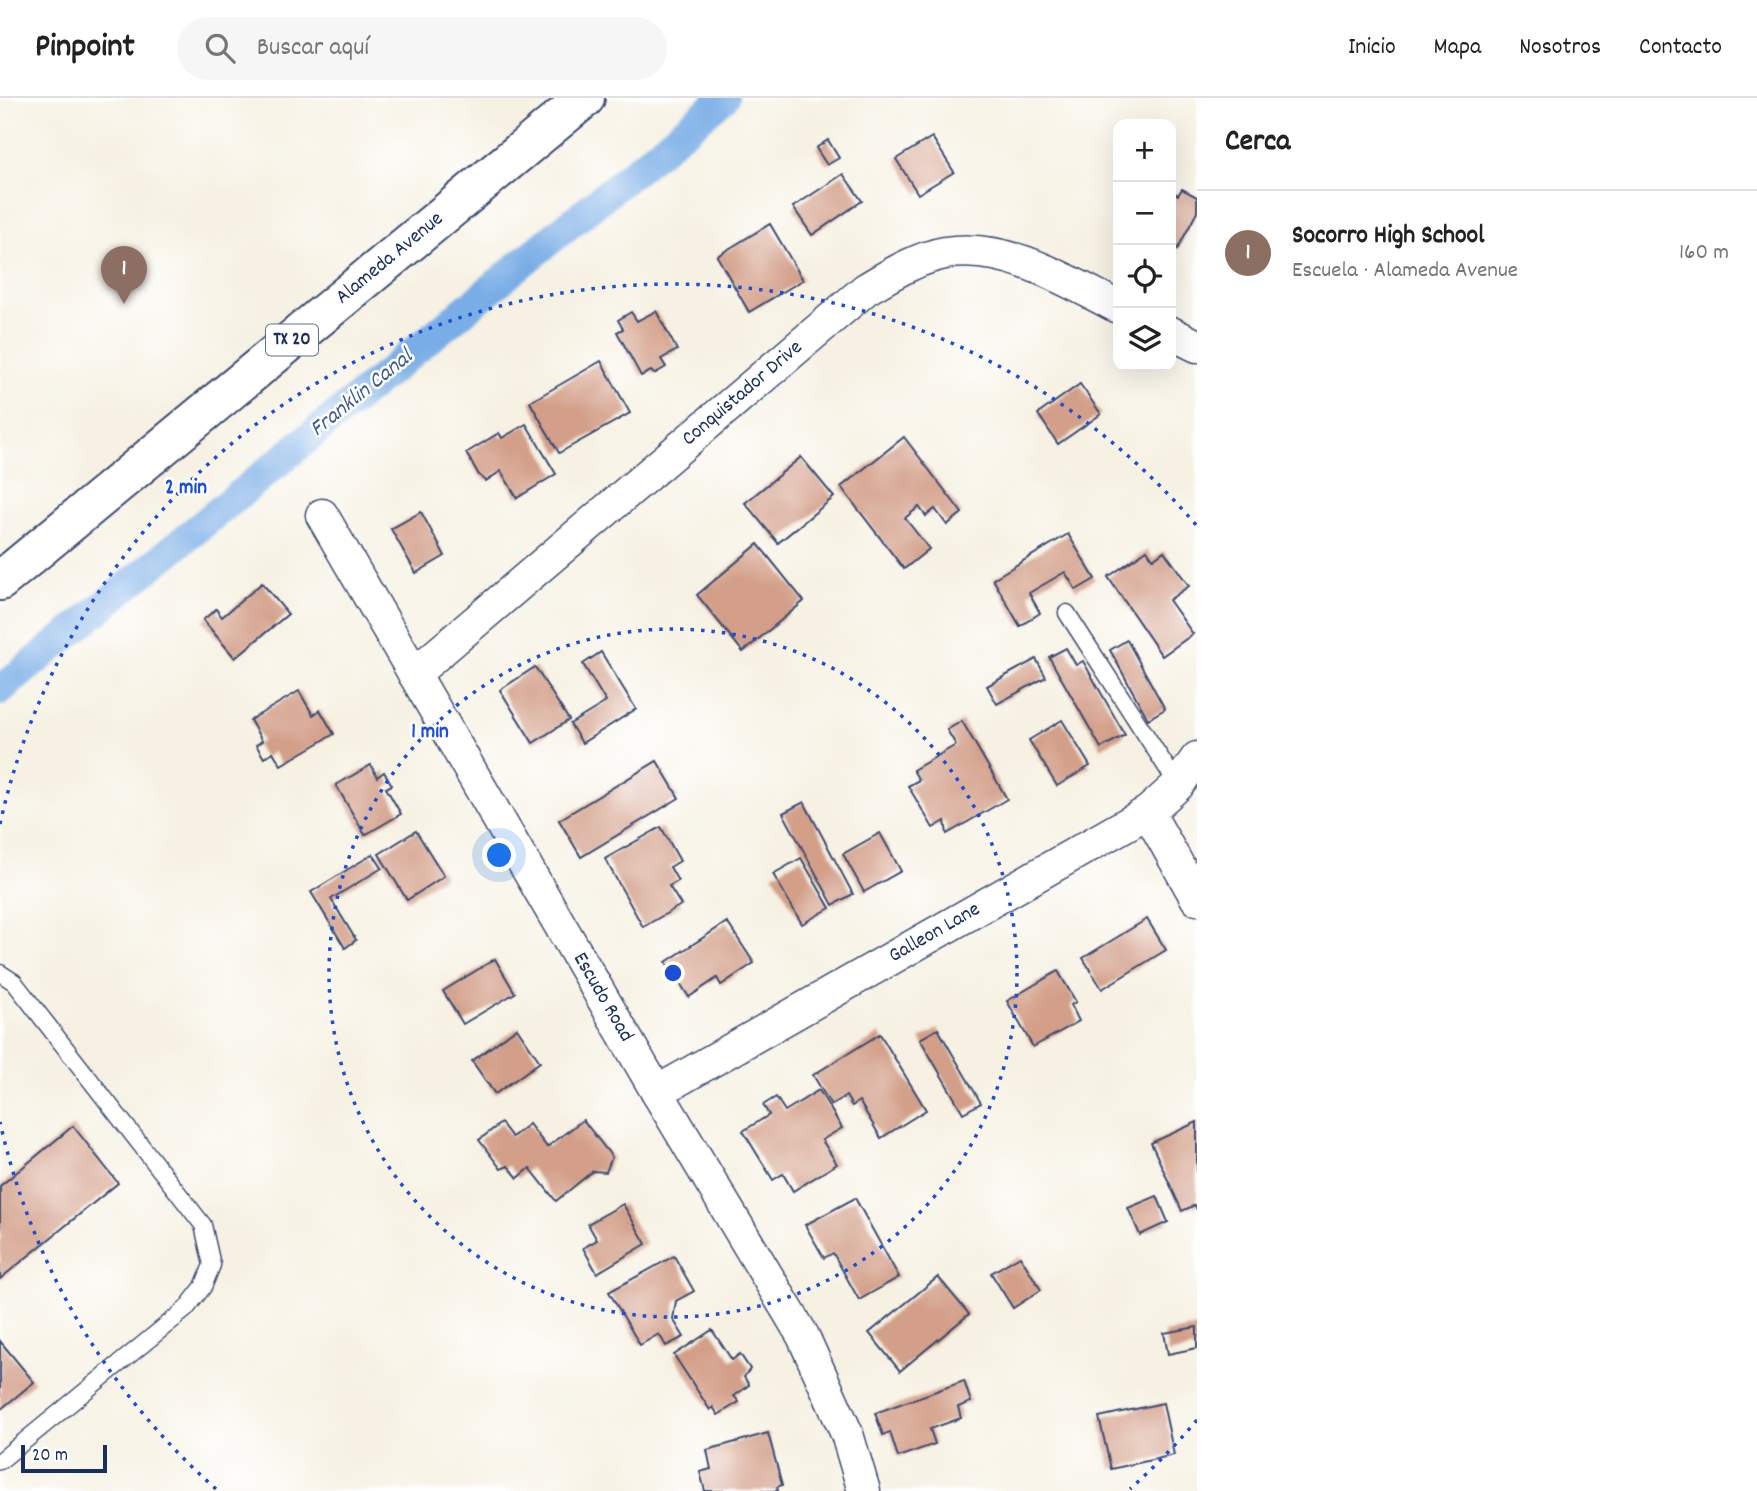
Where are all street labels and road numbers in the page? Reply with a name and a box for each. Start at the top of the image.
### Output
street label: Alameda Avenue [330,205,451,312]
road number: TX 20 [266,324,318,356]
street label: Conquistador Drive [676,334,810,454]
street label: Galleon Lane [884,895,986,972]
street label: Escudo Road [564,947,640,1048]

